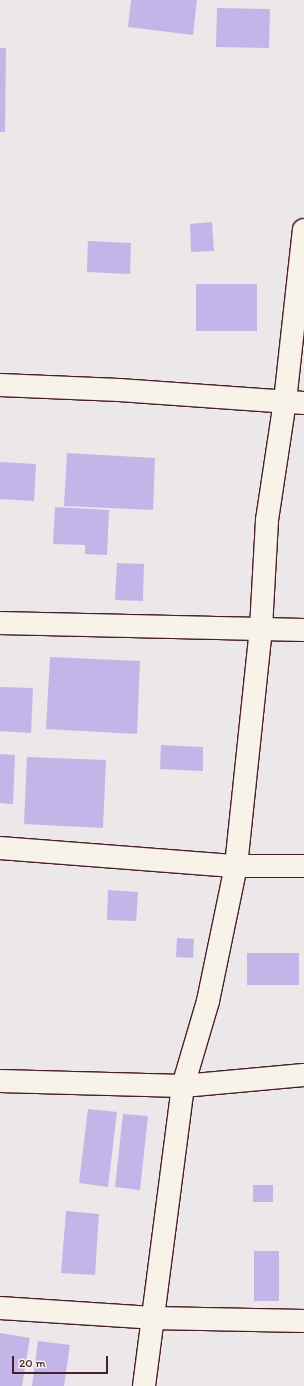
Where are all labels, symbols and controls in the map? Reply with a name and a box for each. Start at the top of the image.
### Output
scale bar [14,1348,110,1374]
text: 20 m [19,1356,46,1370]

